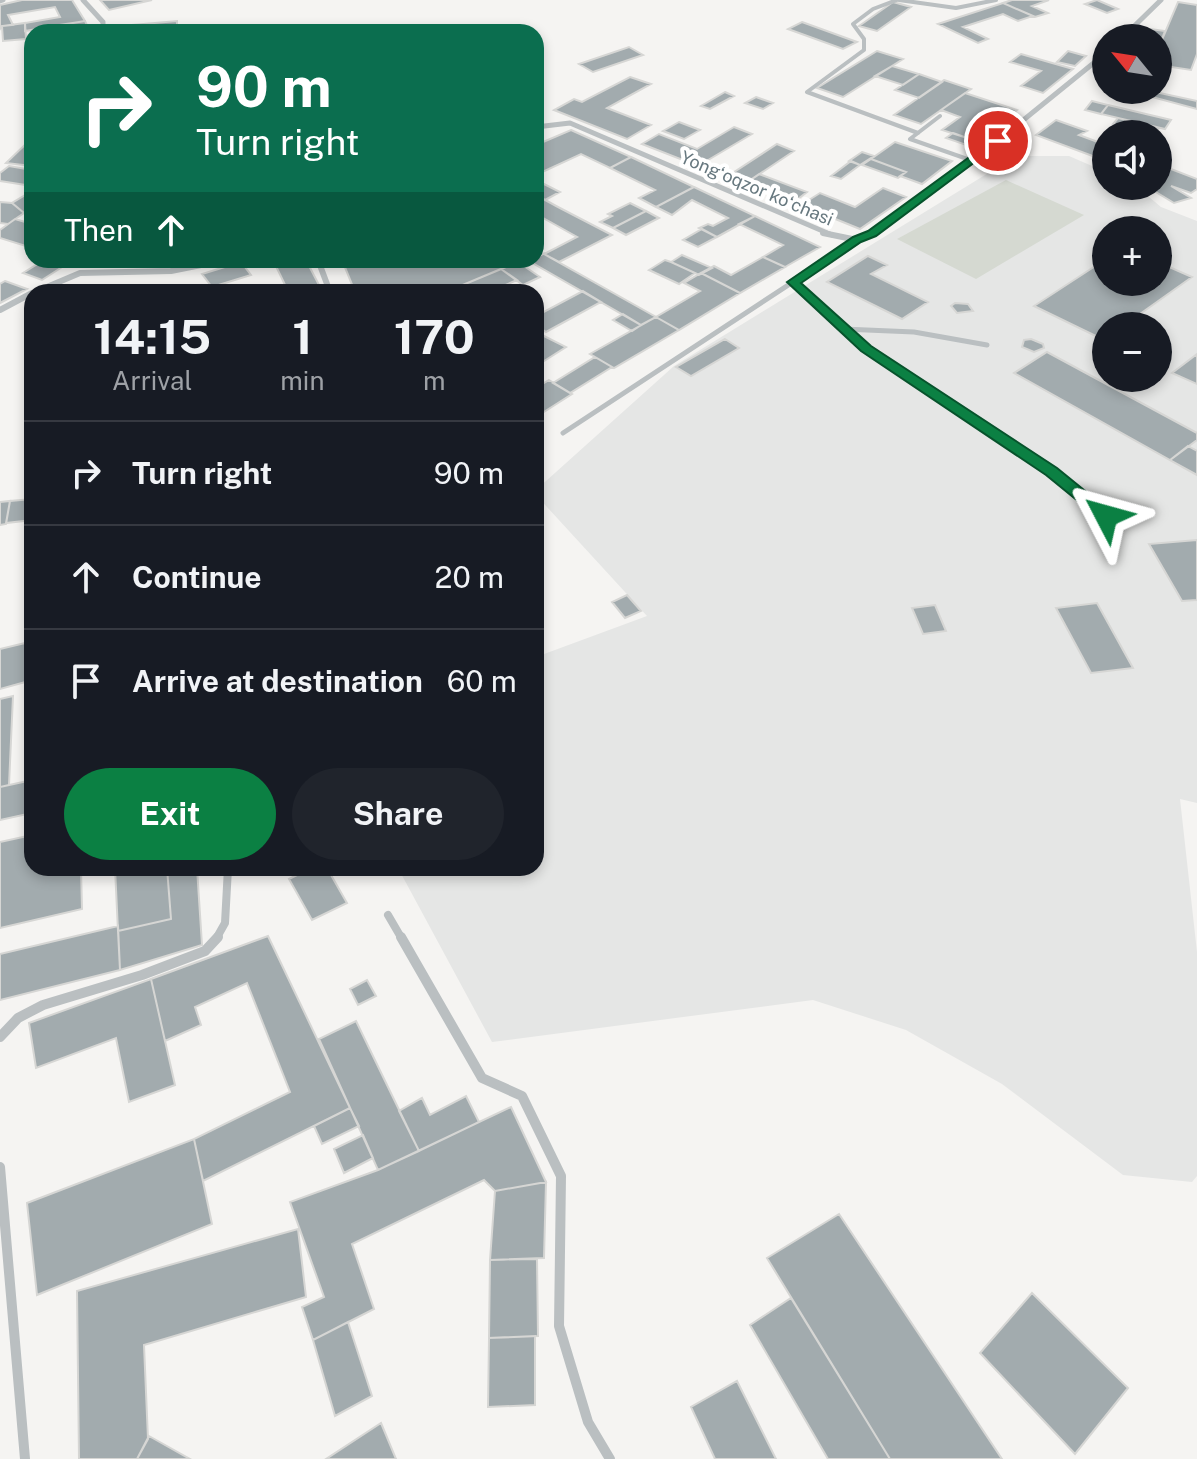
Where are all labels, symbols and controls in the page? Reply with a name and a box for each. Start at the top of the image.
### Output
north arrow [1092,24,1172,104]
map controls [1092,24,1172,392]
text: 90 m [196,54,332,120]
icon: right [64,56,168,160]
pin [964,107,1032,175]
icon: arrive [976,119,1020,163]
button: sound [1092,120,1172,200]
text: Turn right [196,121,359,163]
street label: Yongʻoqzor koʻchasi [677,146,837,230]
icon: ahead [149,208,193,252]
text: Then [64,212,133,248]
button: + [1092,216,1172,296]
text: 14:15 [93,308,211,365]
text: 1 [292,308,313,365]
text: 170 [394,308,475,365]
button: − [1092,312,1172,392]
text: Arrival [112,365,192,396]
text: min [280,365,324,396]
text: m [423,365,445,396]
icon: right [64,451,108,495]
text: Turn right [132,455,272,491]
text: 90 m [434,455,504,491]
position arrow [1064,474,1148,558]
icon: ahead [64,555,108,599]
text: Continue [132,559,262,595]
text: 20 m [435,559,504,595]
icon: arrive [64,659,108,703]
text: Arrive at destination [132,663,423,699]
text: 60 m [447,663,517,699]
button: Exit [64,768,276,860]
button: Share [292,768,504,860]

